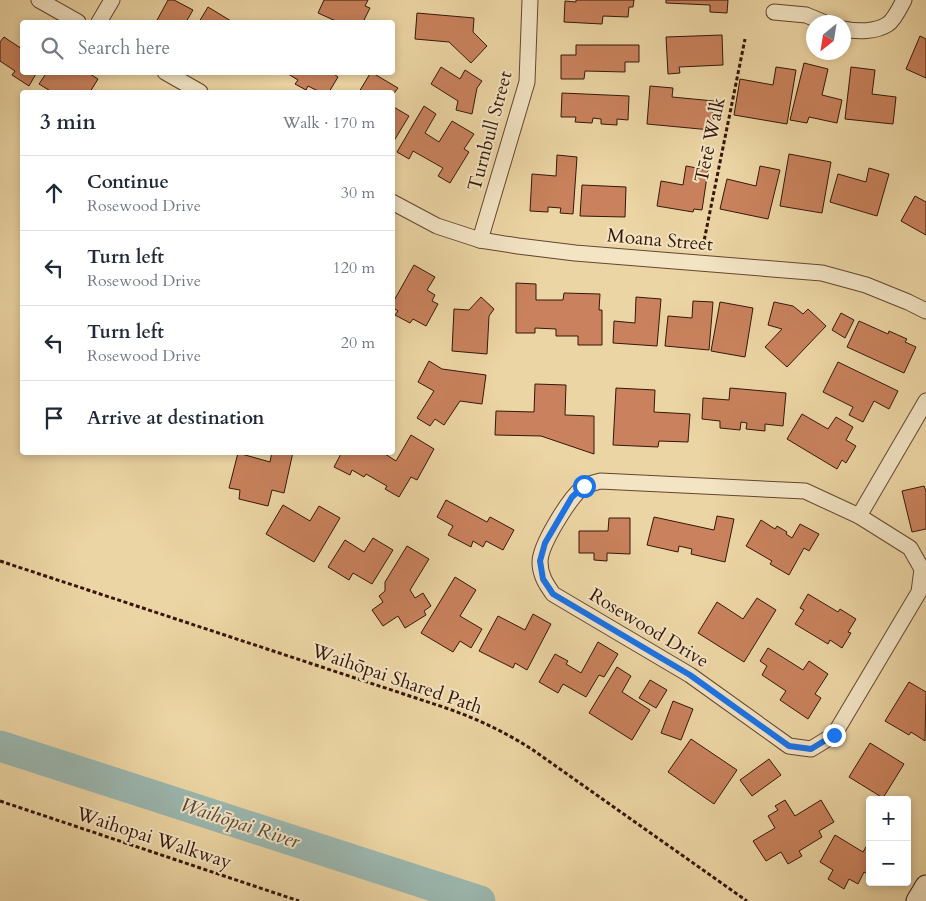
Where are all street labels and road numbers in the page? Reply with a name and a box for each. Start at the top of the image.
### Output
street label: Turnbull Street [461,68,519,194]
street label: Tētē Walk [688,94,732,185]
street label: Moana Street [606,222,714,258]
street label: Rosewood Drive [584,582,714,674]
street label: Waihōpai Shared Path [307,637,486,721]
street label: Waihopai Walkway [72,800,235,875]

